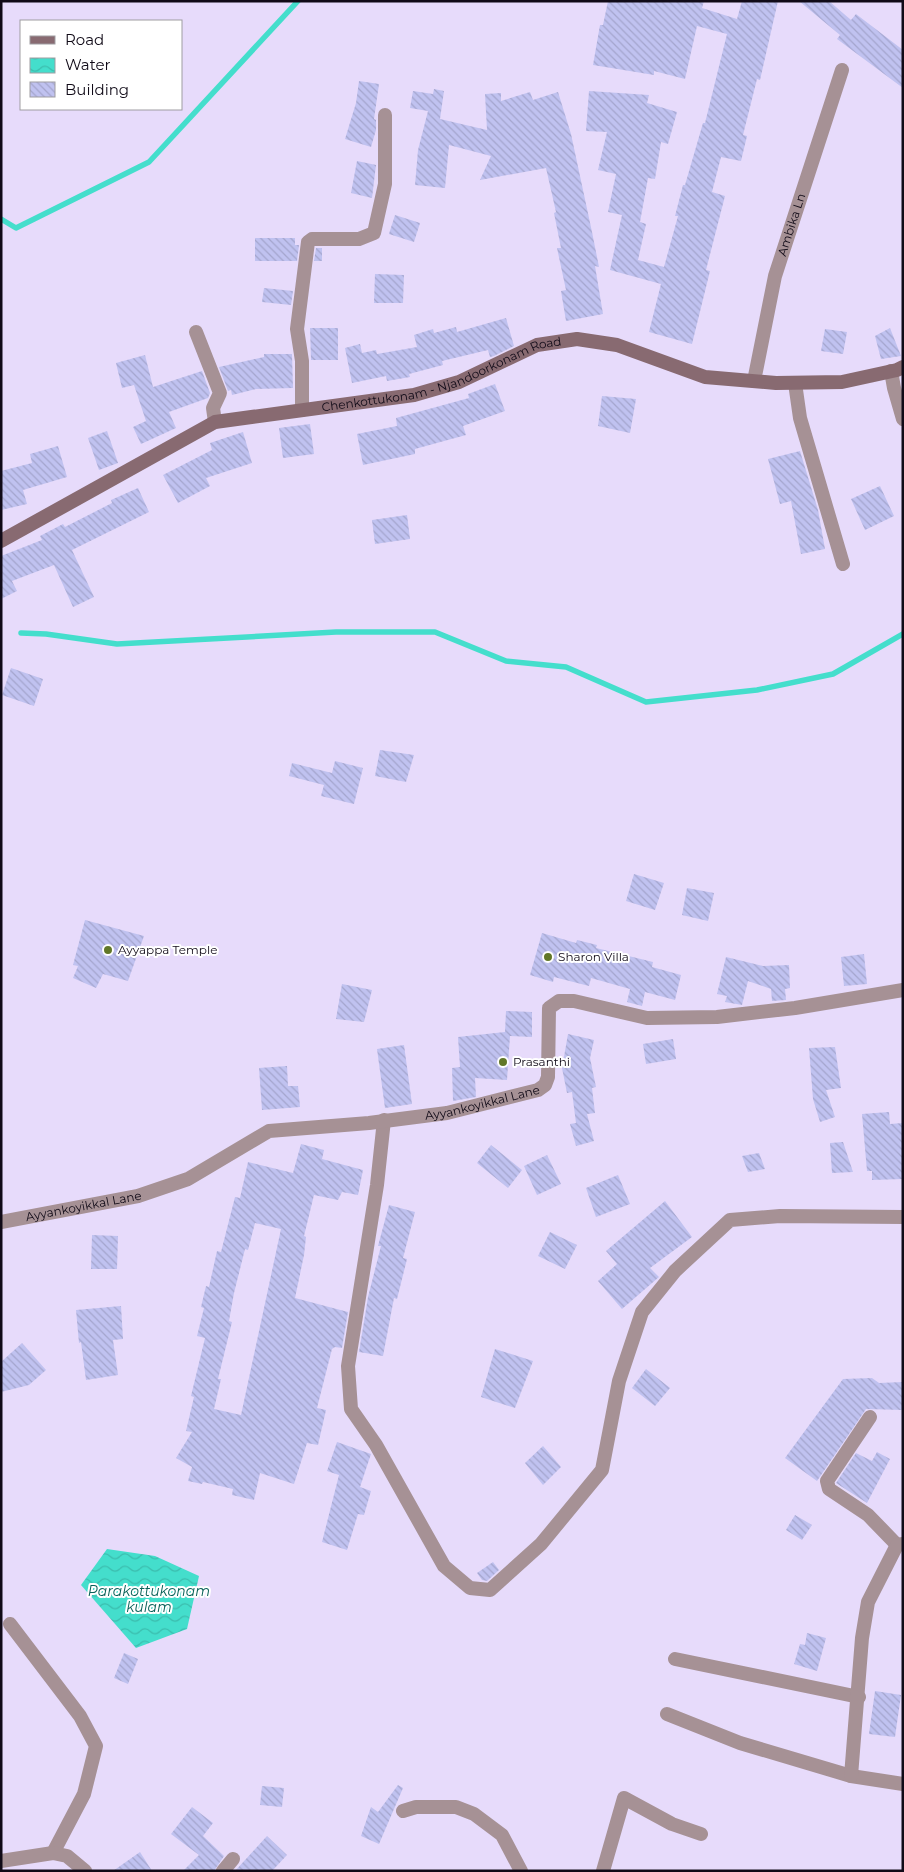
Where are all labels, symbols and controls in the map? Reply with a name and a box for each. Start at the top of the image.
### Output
legend [20,20,182,110]
text: Road [65,30,104,49]
text: Water [65,55,111,74]
text: Building [65,80,129,99]
street label: Ambika Ln [774,191,808,258]
street label: Chenkottukonam - Njandoorkonam Road [321,333,562,414]
place label: Ayyappa Temple [118,942,217,957]
marker: Ayyappa Temple [102,944,114,956]
place label: Sharon Villa [558,949,629,964]
marker: Sharon Villa [542,951,554,963]
place label: Prasanthi [513,1054,570,1069]
marker: Prasanthi [497,1056,509,1068]
street label: Ayyankoyikkal Lane [424,1082,541,1123]
street label: Ayyankoyikkal Lane [24,1188,143,1224]
water label: Parakottukonam kulam [88,1582,210,1616]

